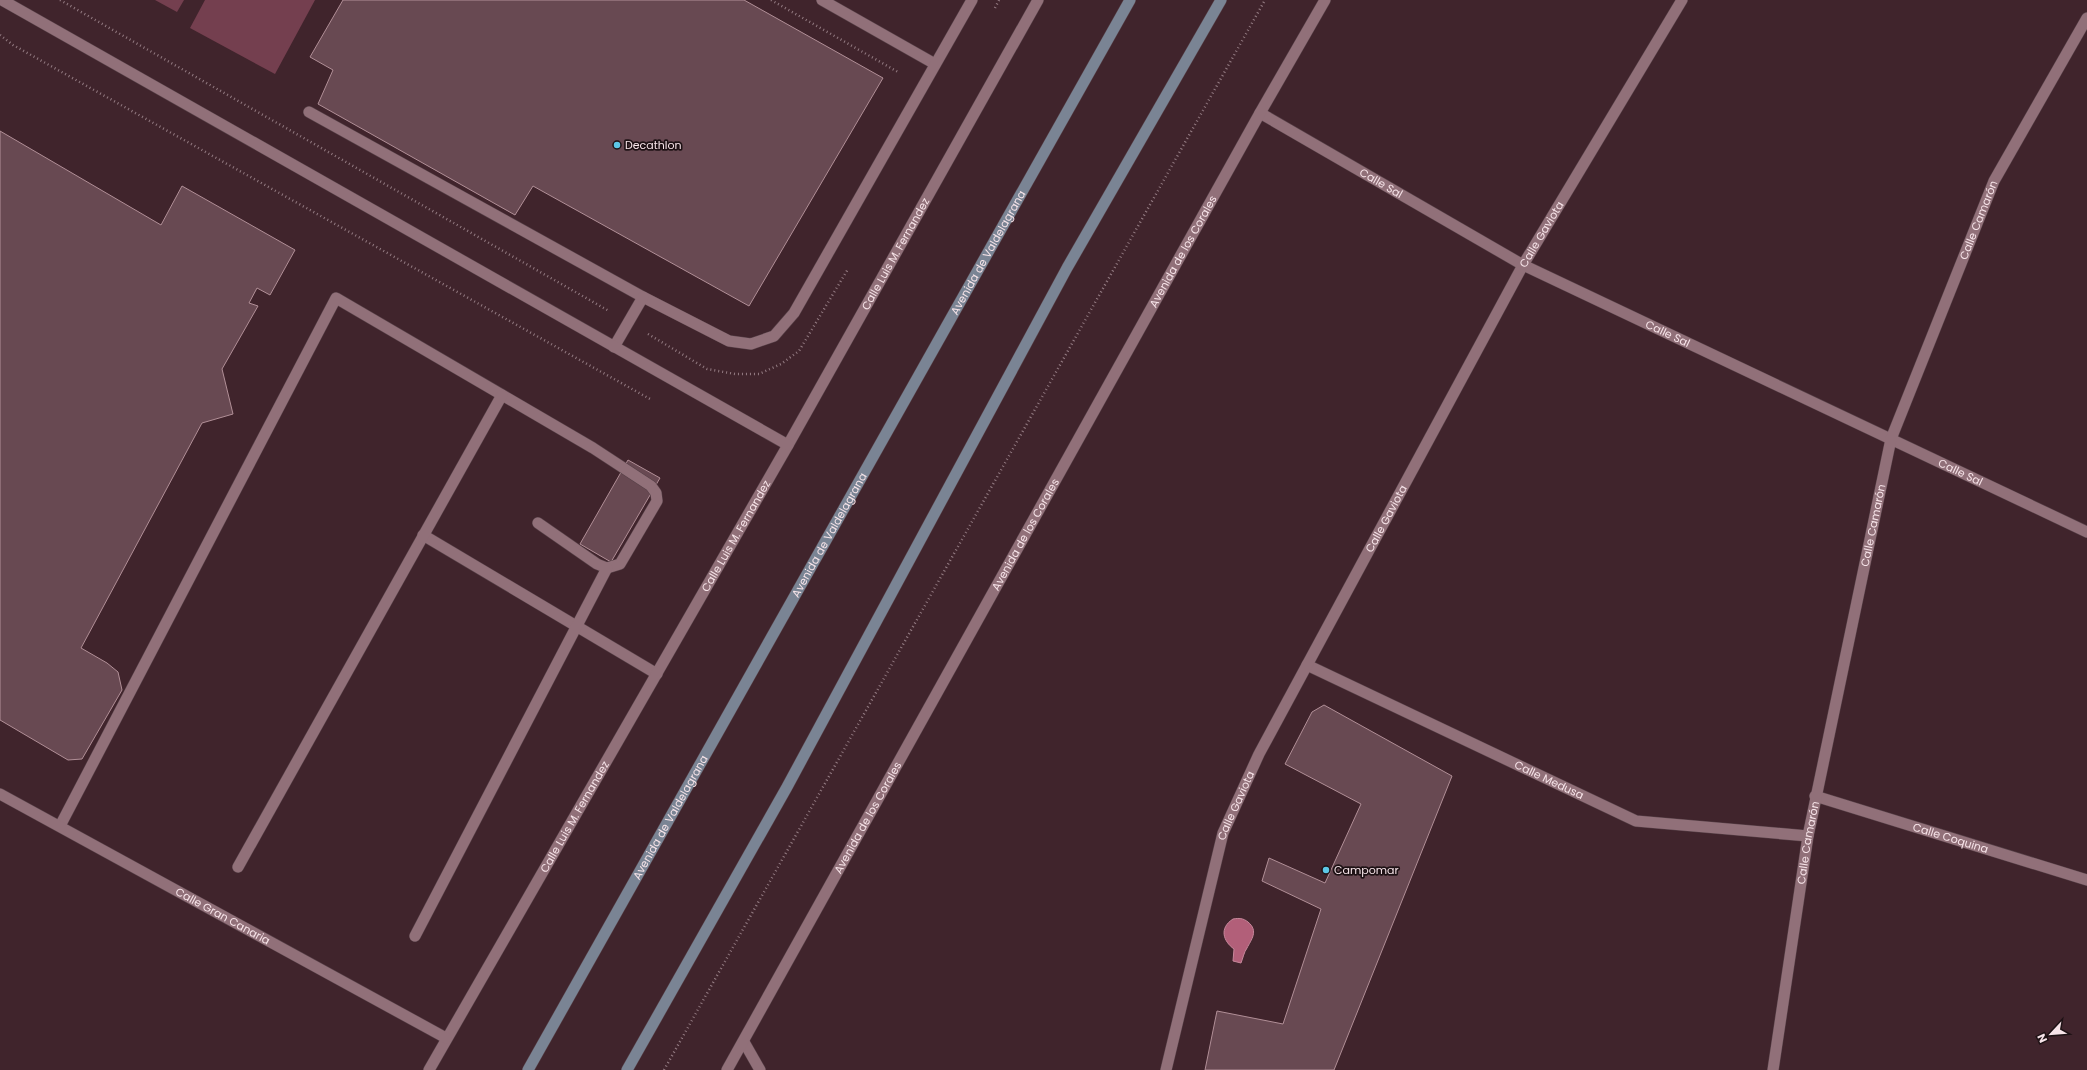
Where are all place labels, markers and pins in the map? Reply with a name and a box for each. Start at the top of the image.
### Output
place label: Decathlon [625,137,682,153]
marker: Decathlon [612,140,622,150]
place label: Campomar [1334,862,1399,878]
marker: Campomar [1321,865,1331,875]

